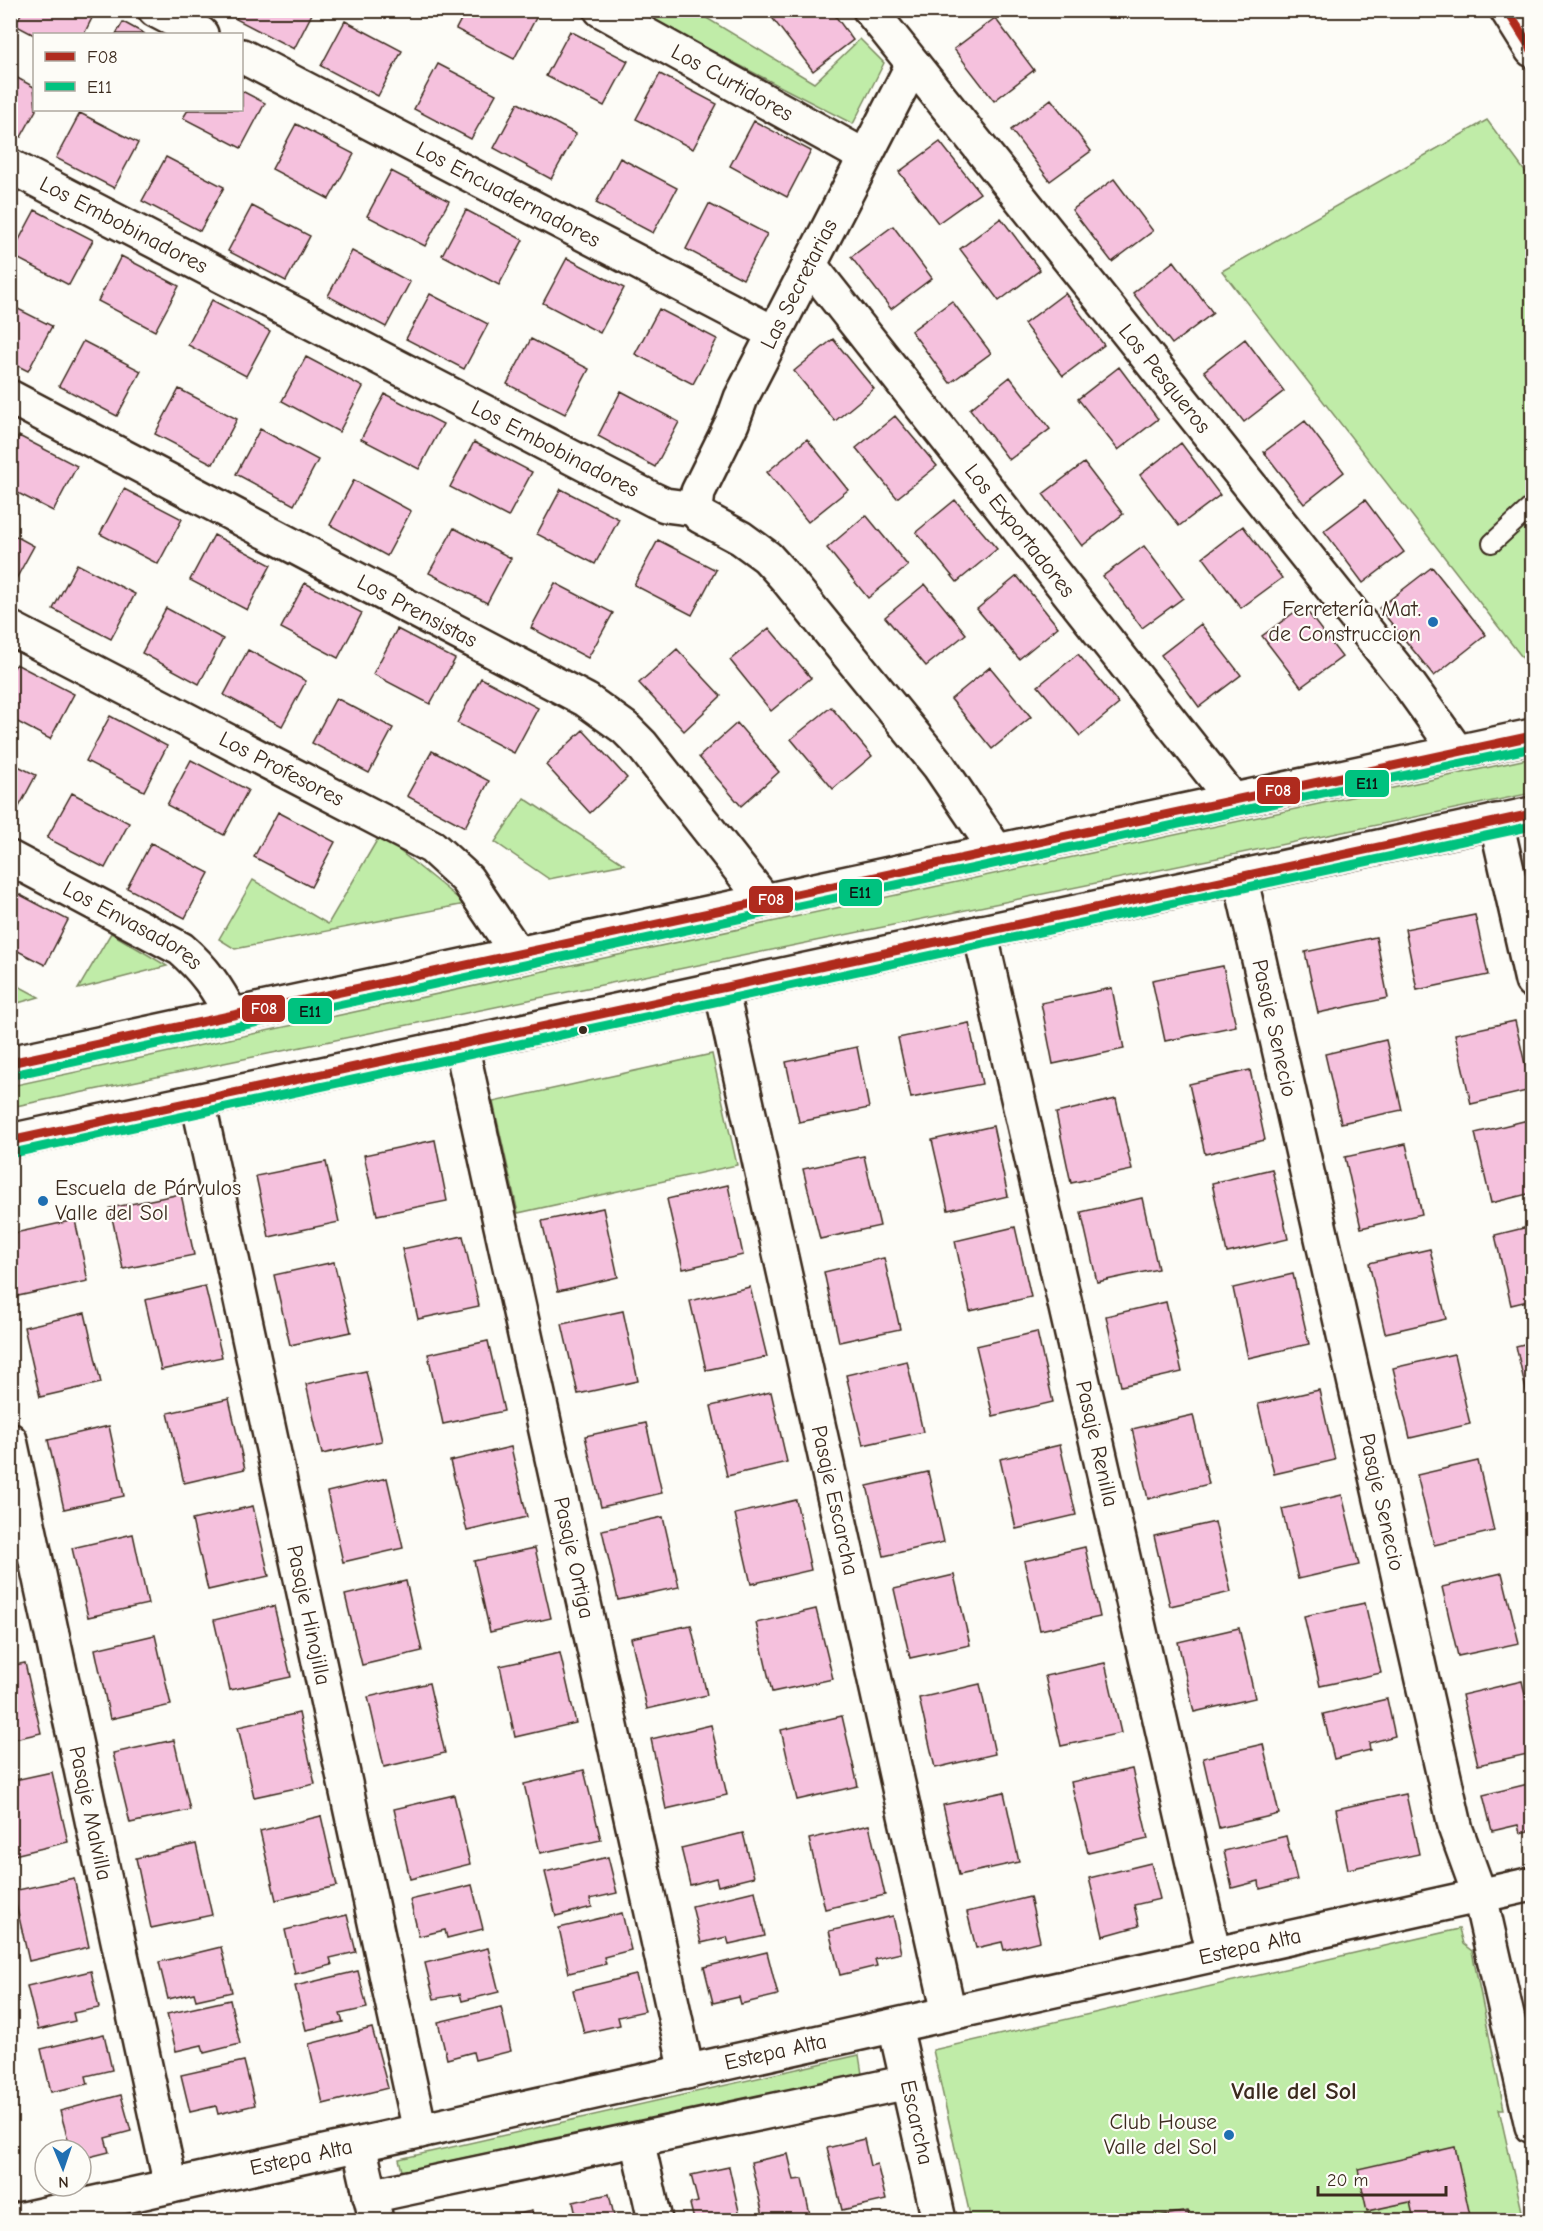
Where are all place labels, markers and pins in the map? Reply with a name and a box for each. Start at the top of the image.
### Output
place label: Ferretería Mat. de Construccion [1268,596,1421,647]
marker: Ferretería Mat. de Construccion [1426,615,1440,629]
unlabelled marker [577,1024,589,1036]
place label: Escuela de Párvulos Valle del Sol [55,1175,241,1226]
marker: Escuela de Párvulos Valle del Sol [36,1194,50,1208]
place label: Club House Valle del Sol [1104,2109,1217,2160]
marker: Club House Valle del Sol [1222,2128,1236,2142]

